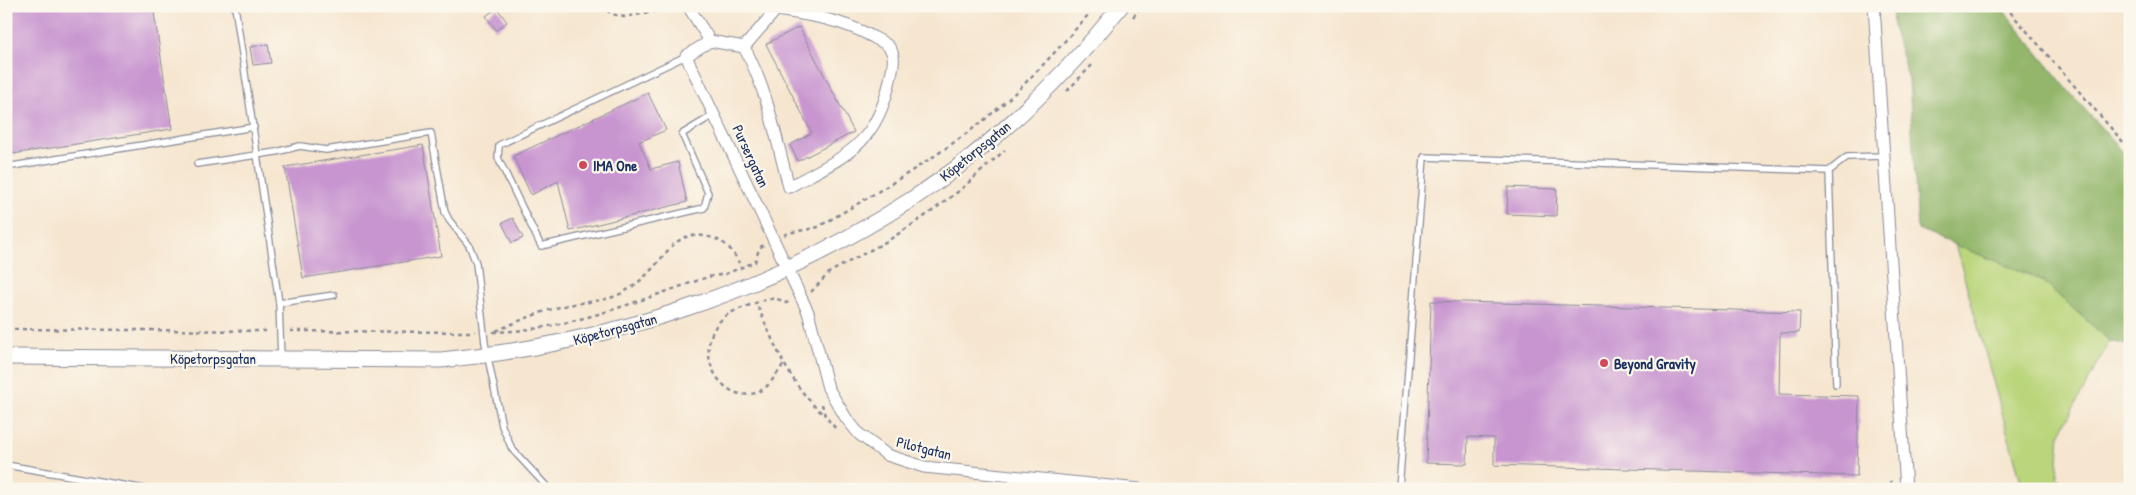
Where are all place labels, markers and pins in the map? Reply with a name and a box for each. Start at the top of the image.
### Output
place label: IMA One [593,155,637,176]
marker: IMA One [577,159,589,171]
place label: Beyond Gravity [1614,353,1696,375]
marker: Beyond Gravity [1598,357,1610,369]

